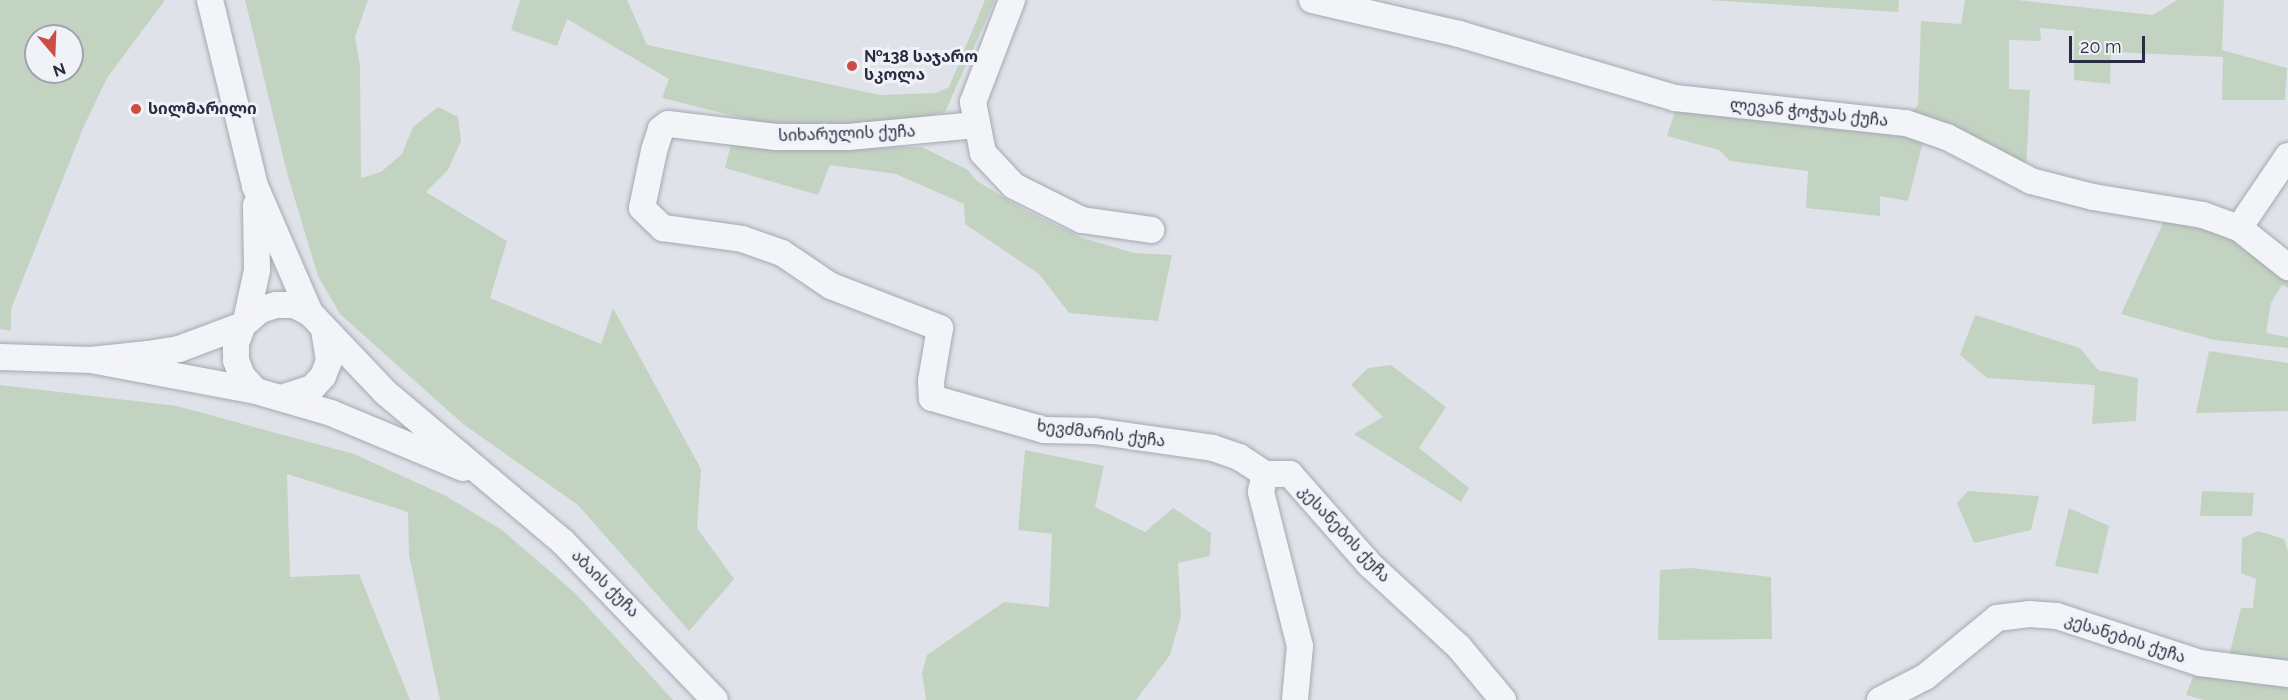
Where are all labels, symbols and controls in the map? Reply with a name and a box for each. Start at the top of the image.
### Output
north arrow [24,24,84,84]
scale bar [2072,24,2148,62]
text: 20 m [2080,36,2122,57]
place label: №138 საჯარო სკოლა [864,47,978,85]
text: N [51,59,68,81]
marker: №138 საჯარო სკოლა [845,59,859,73]
street label: ლევან ჭოჭუას ქუჩა [1729,95,1889,131]
place label: სილმარილი [148,99,257,119]
marker: სილმარილი [129,102,143,116]
street label: სიხარულის ქუჩა [778,122,916,146]
street label: ხევძმარის ქუჩა [1036,417,1166,451]
street label: კესანების ქუჩა [1294,481,1394,587]
street label: აბაის ქუჩა [567,546,643,622]
street label: კესანების ქუჩა [2062,610,2188,668]

